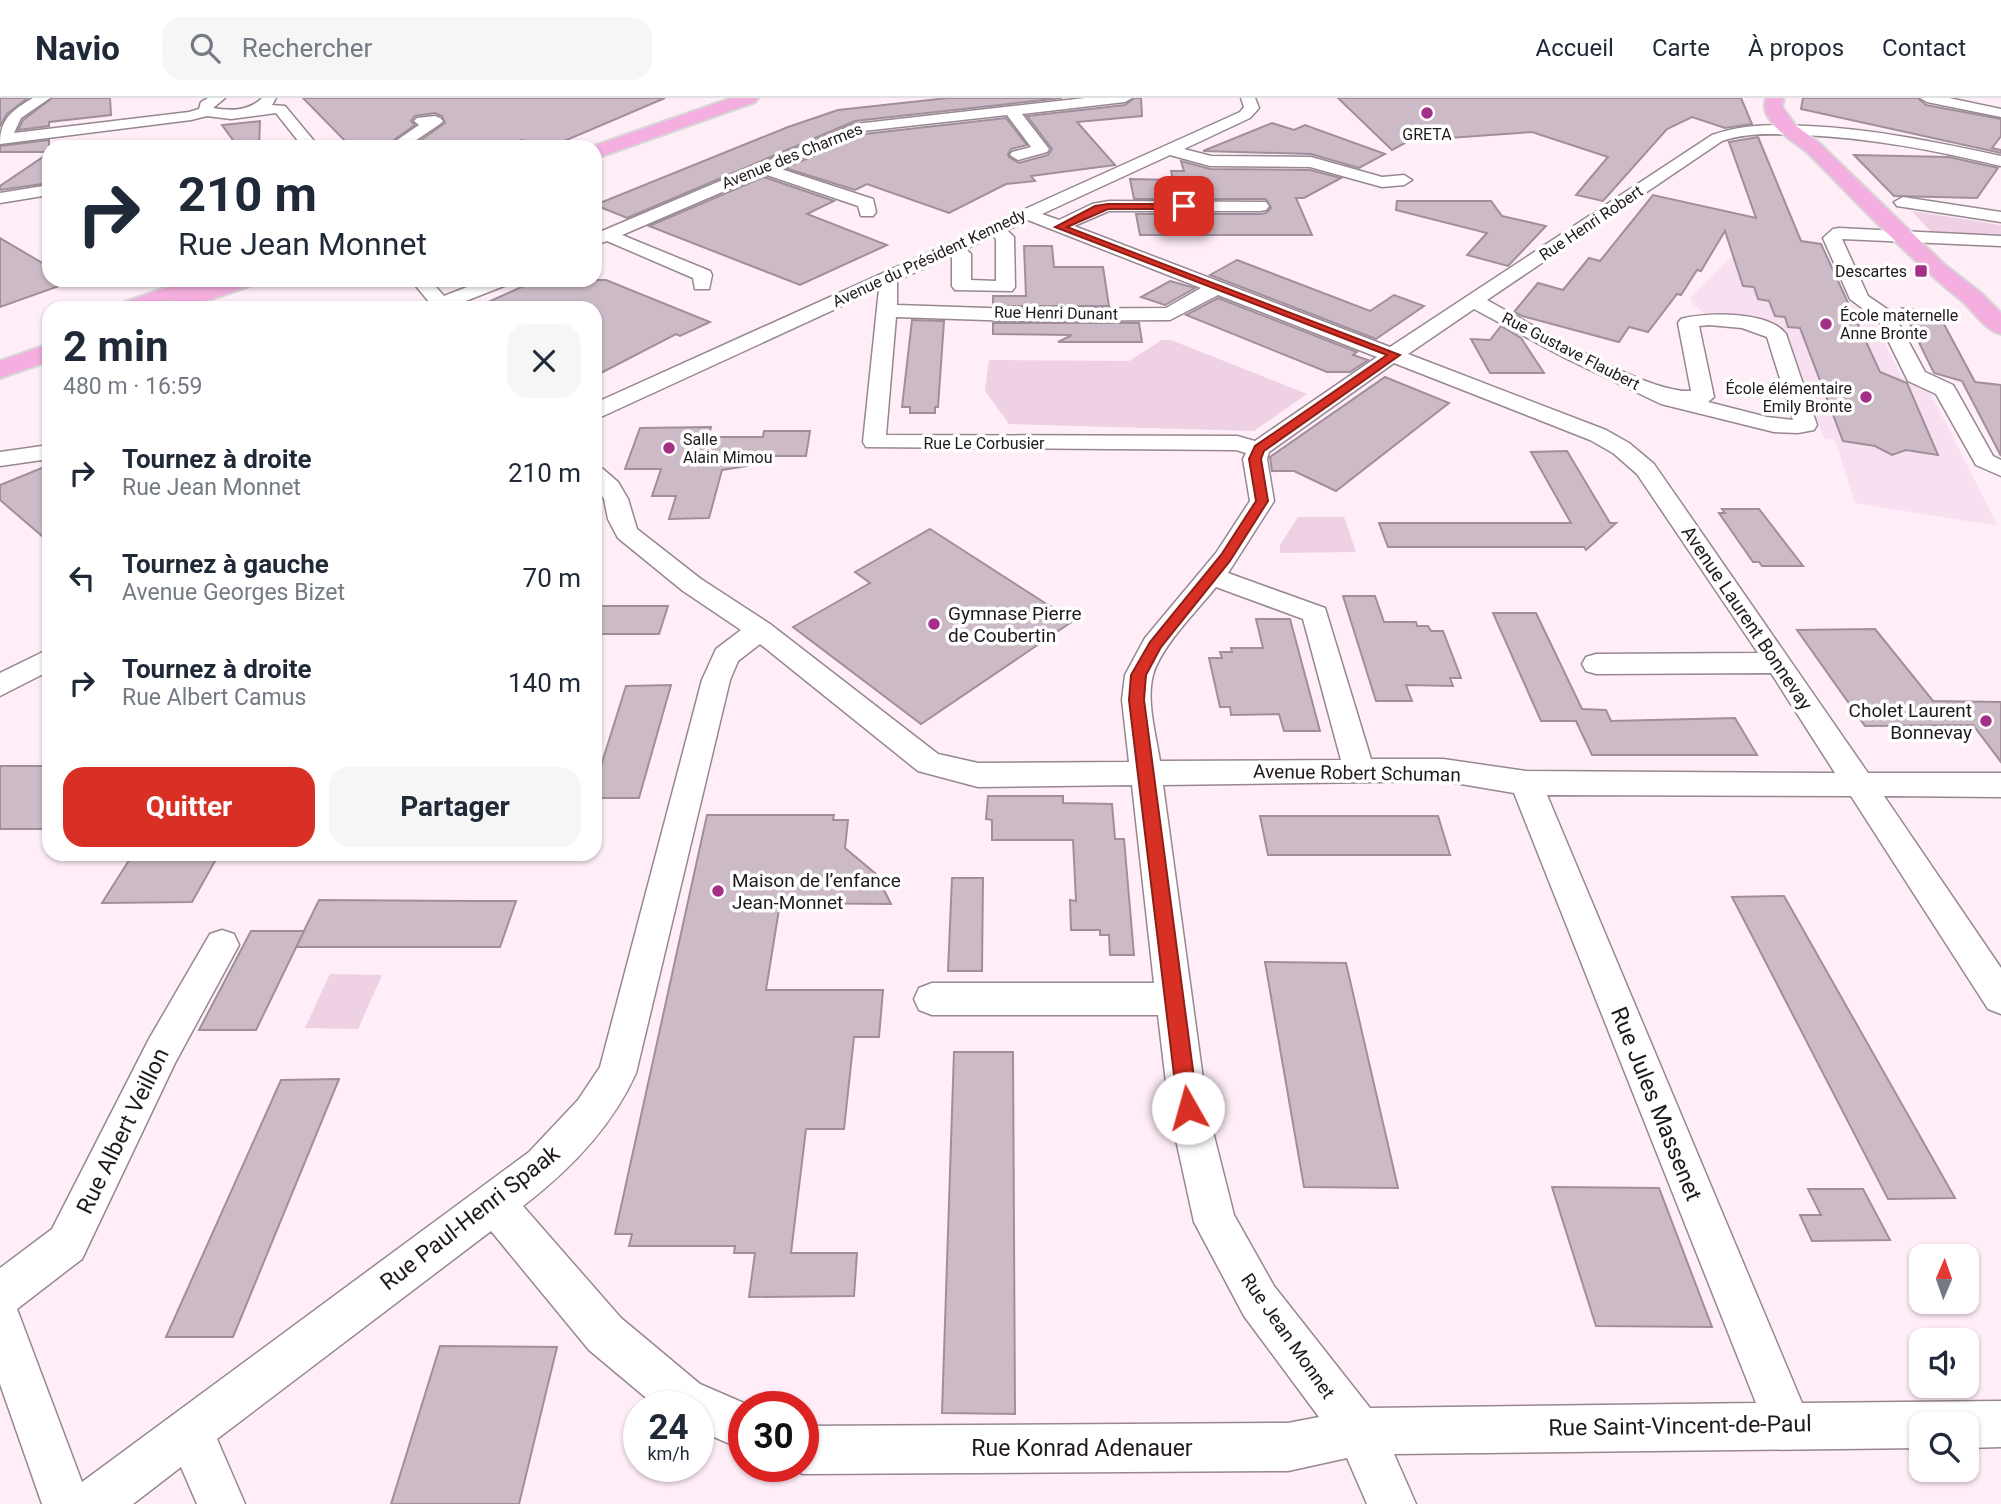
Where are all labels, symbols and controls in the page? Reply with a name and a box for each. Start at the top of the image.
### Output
search box [162,17,652,80]
text: Navio [35,29,120,68]
icon: search [186,29,224,67]
text: Rechercher [242,33,372,63]
text: Accueil [1535,34,1614,62]
text: Carte [1652,34,1710,62]
text: À propos [1748,34,1844,62]
text: Contact [1882,34,1966,62]
marker: GRETA [1419,105,1435,121]
street label: Avenue des Charmes [719,119,865,193]
place label: GRETA [1402,125,1452,144]
text: 210 m [178,166,317,223]
icon: right [63,168,154,259]
pin [1154,176,1214,236]
street label: Rue Henri Robert [1536,181,1646,265]
icon: arrive [1165,187,1203,225]
street label: Avenue du Président Kennedy [829,205,1029,311]
text: Rue Jean Monnet [178,225,427,263]
place label: Descartes [1835,262,1907,281]
marker: Descartes [1913,263,1929,279]
street label: Rue Henri Dunant [994,302,1118,324]
place label: École maternelle Anne Bronte [1840,306,1958,343]
street label: Rue Gustave Flaubert [1499,308,1643,394]
marker: École maternelle Anne Bronte [1818,316,1834,332]
text: 2 min [63,322,169,371]
button: close [507,324,581,398]
text: 480 m · 16:59 [63,373,202,400]
place label: École élémentaire Emily Bronte [1725,379,1852,416]
marker: École élémentaire Emily Bronte [1858,389,1874,405]
place label: Salle Alain Mimou [683,430,773,467]
street label: Rue Le Corbusier [923,434,1045,453]
marker: Salle Alain Mimou [661,440,677,456]
text: Tournez à droite [122,444,312,474]
icon: right [63,454,101,492]
text: 210 m [508,458,581,488]
text: Rue Jean Monnet [122,474,301,501]
street label: Avenue Laurent Bonnevay [1677,521,1817,715]
text: Tournez à gauche [122,549,329,579]
icon: left [63,559,101,597]
text: 70 m [523,563,581,593]
text: Avenue Georges Bizet [122,579,345,606]
place label: Gymnase Pierre de Coubertin [948,602,1081,647]
marker: Gymnase Pierre de Coubertin [926,616,942,632]
text: Tournez à droite [122,654,312,684]
icon: right [63,664,101,702]
text: 140 m [508,668,581,698]
text: Rue Albert Camus [122,684,306,711]
place label: Cholet Laurent Bonnevay [1849,699,1972,744]
marker: Cholet Laurent Bonnevay [1978,713,1994,729]
street label: Avenue Robert Schuman [1253,760,1461,786]
button: Quitter [63,767,315,847]
button: Partager [329,767,581,847]
place label: Maison de l’enfance Jean-Monnet [732,869,901,914]
marker: Maison de l’enfance Jean-Monnet [710,883,726,899]
street label: Rue Jules Massenet [1605,1003,1707,1205]
street label: Rue Albert Veillon [71,1044,175,1218]
position arrow [1151,1071,1225,1145]
street label: Rue Paul-Henri Spaak [375,1139,565,1296]
north arrow [1909,1244,1979,1314]
map controls [1909,1244,1979,1482]
street label: Rue Jean Monnet [1236,1269,1340,1403]
button: sound [1909,1328,1979,1398]
speed limit sign: 30 [728,1391,819,1482]
text: 24 [648,1407,689,1448]
street label: Rue Saint-Vincent-de-Paul [1548,1410,1812,1442]
button: search [1909,1412,1979,1482]
street label: Rue Konrad Adenauer [971,1435,1193,1462]
text: km/h [647,1443,690,1464]

